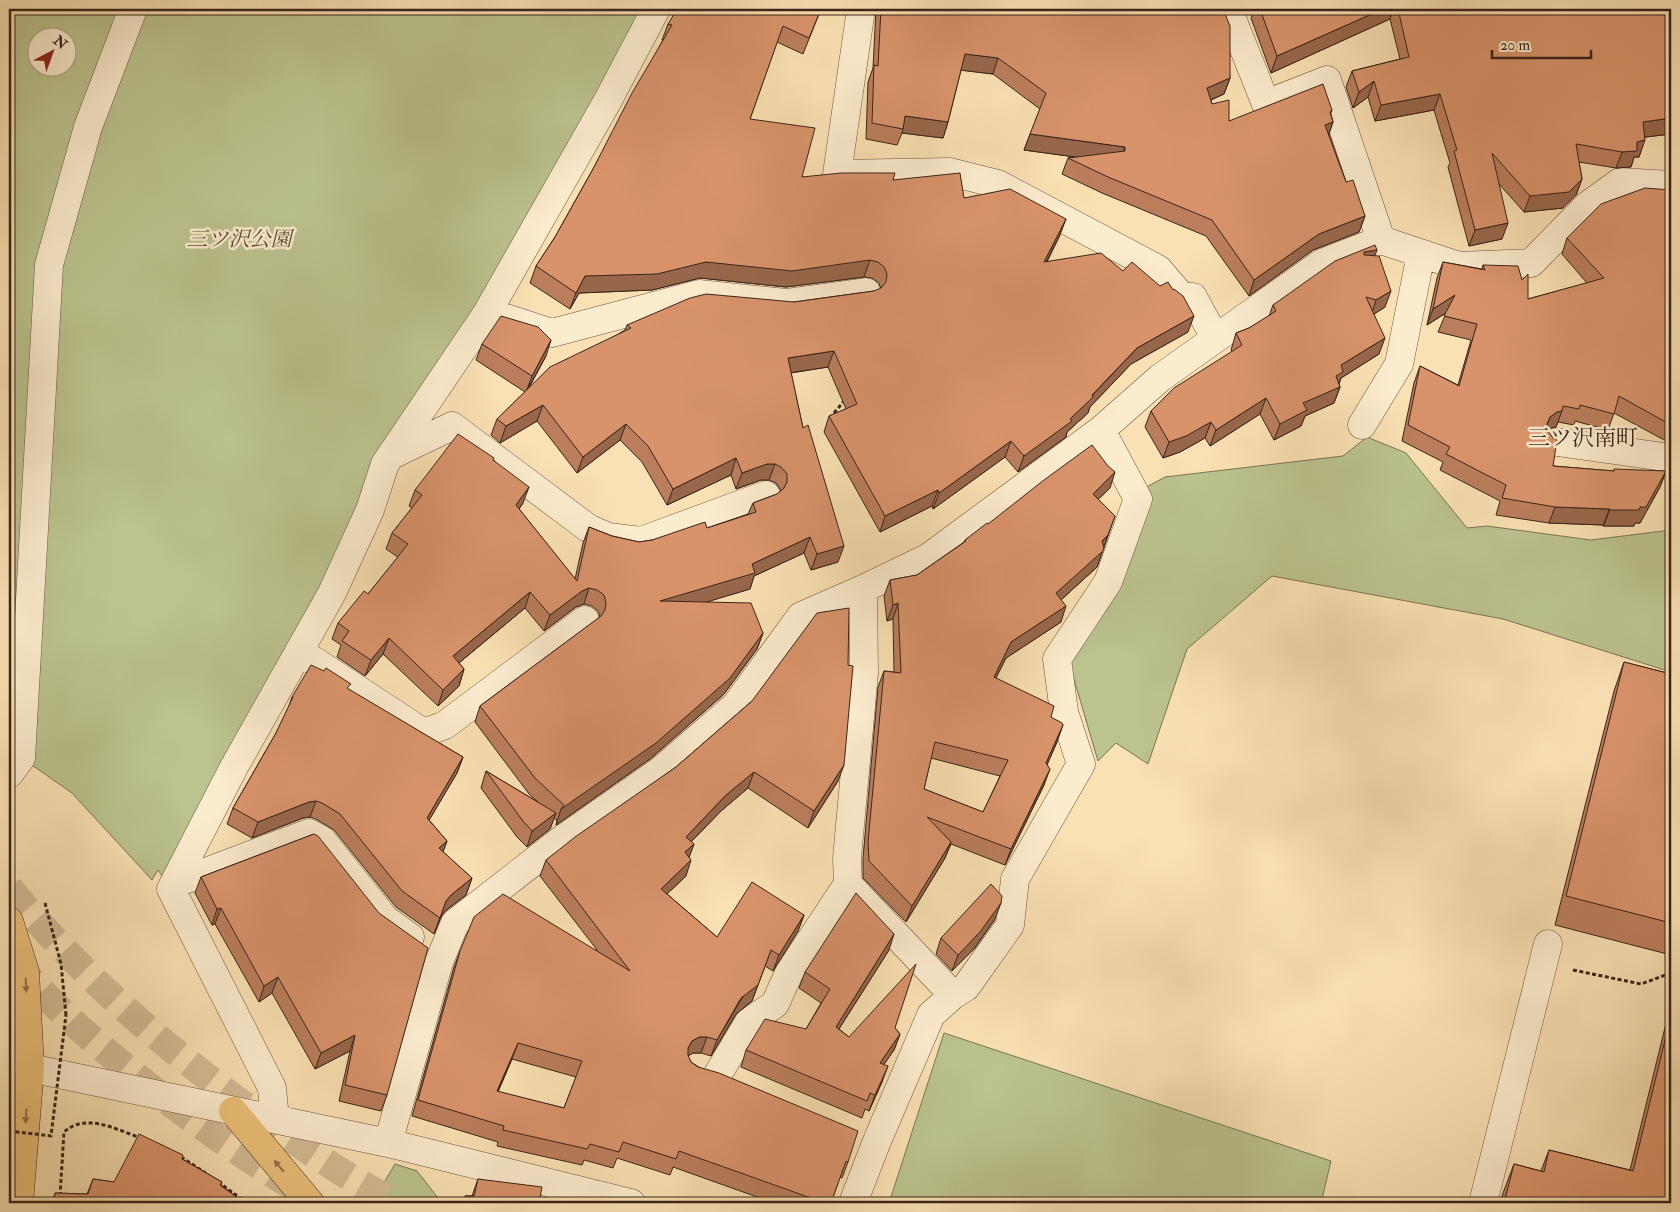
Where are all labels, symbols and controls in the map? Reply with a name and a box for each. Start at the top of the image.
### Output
north arrow [28,28,78,78]
scale bar [1492,28,1591,60]
text: N [49,31,71,53]
text: 20 m [1500,36,1530,55]
park label: 三ツ沢公園 [187,226,294,253]
district label: 三ツ沢南町 [1528,424,1638,452]
one-way arrow [22,977,30,993]
one-way arrow [22,1108,30,1124]
one-way arrow [274,1160,285,1172]

